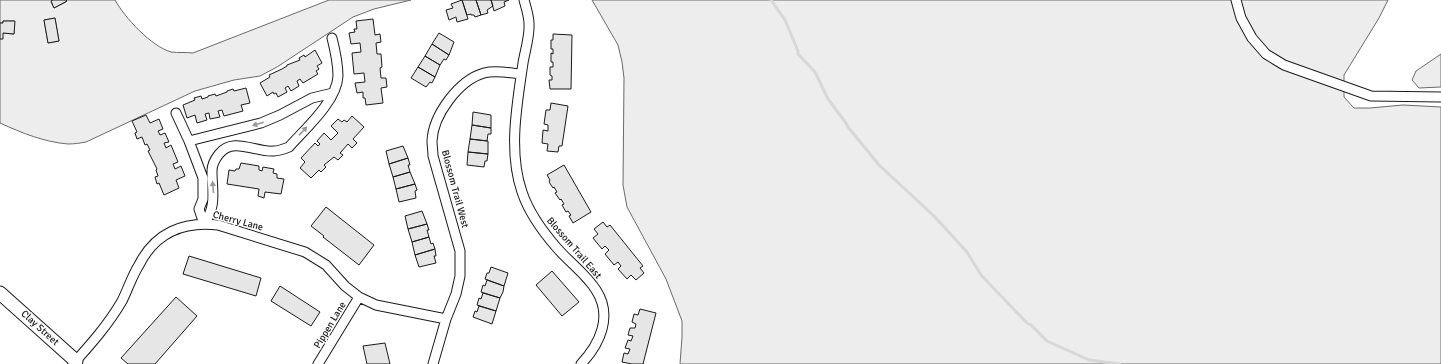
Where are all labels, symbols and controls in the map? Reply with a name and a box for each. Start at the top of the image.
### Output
one-way arrow [252,121,264,127]
one-way arrow [298,126,308,136]
street label: Blossom Trail West [439,149,471,230]
one-way arrow [209,181,216,193]
street label: Cherry Lane [212,209,264,233]
street label: Blossom Trail East [544,215,604,282]
street label: Pippen Lane [311,299,349,351]
street label: Clay Street [19,308,62,348]

